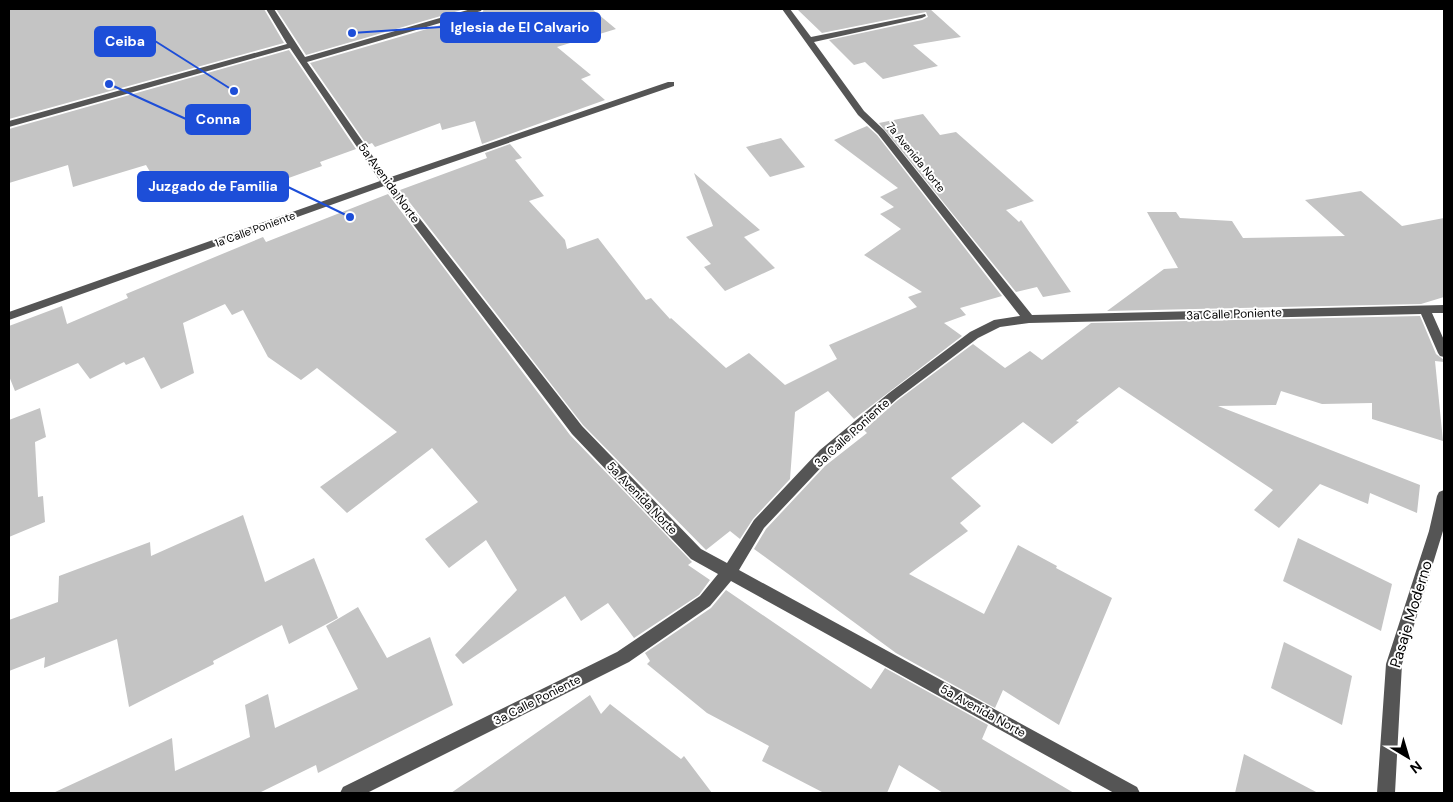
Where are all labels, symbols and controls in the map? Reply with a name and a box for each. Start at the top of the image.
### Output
callout: Iglesia de El Calvario [441,13,600,42]
text: Iglesia de El Calvario [450,18,590,36]
callout: Ceiba [95,27,155,56]
text: Ceiba [105,32,145,50]
callout: Conna [186,105,250,134]
text: Conna [196,110,240,128]
street label: 7a Avenida Norte [883,119,949,195]
street label: 5a Avenida Norte [354,140,424,226]
callout: Juzgado de Familia [138,172,288,201]
text: Juzgado de Familia [148,177,278,195]
street label: 1a Calle Poniente [213,208,297,250]
street label: 3a Calle Poniente [1186,304,1282,324]
street label: 3a Calle Poniente [811,395,893,471]
street label: 5a Avenida Norte [603,458,681,538]
street label: Pasaje Moderno [1385,558,1437,670]
street label: 3a Calle Poniente [491,671,583,729]
street label: 5a Avenida Norte [937,681,1029,741]
north arrow [1383,732,1433,782]
text: N [1406,757,1426,777]

